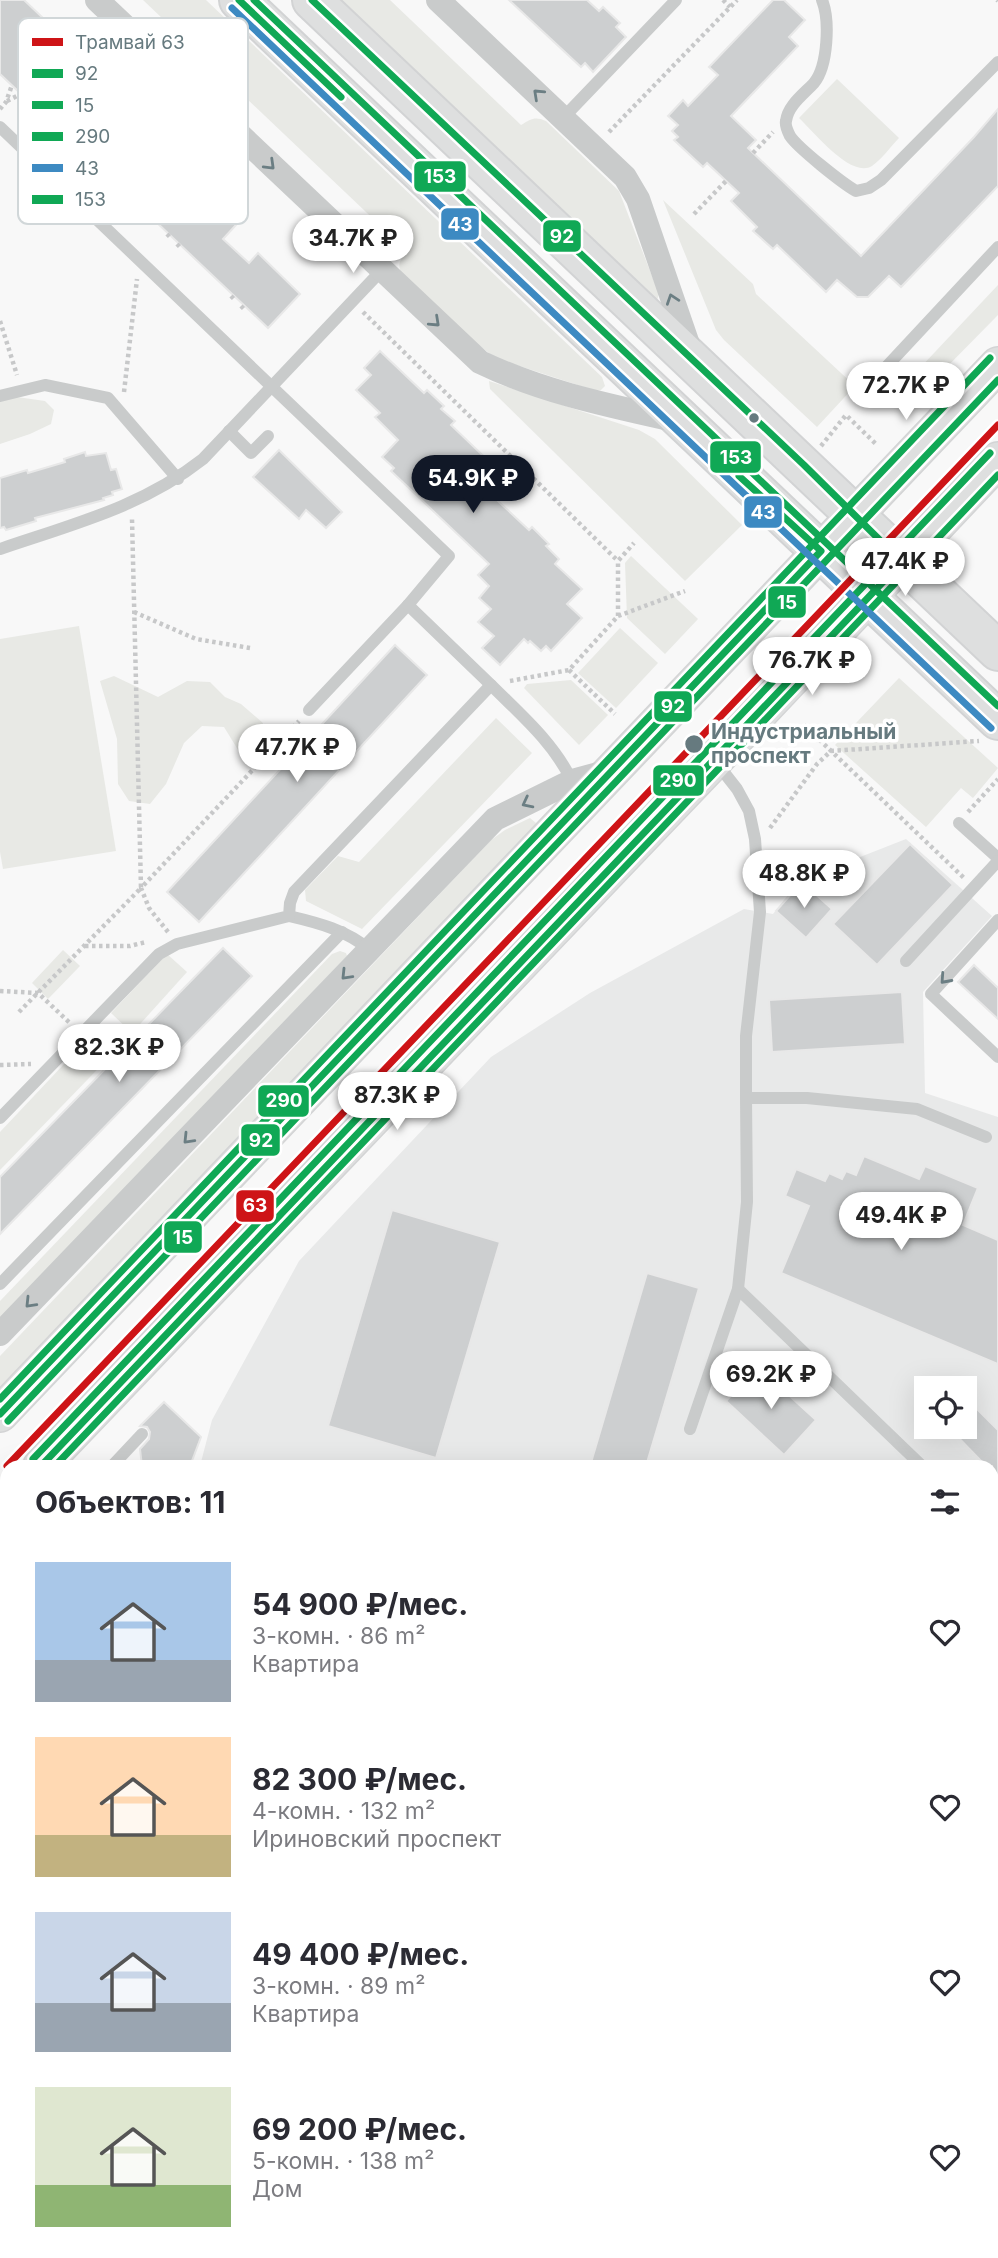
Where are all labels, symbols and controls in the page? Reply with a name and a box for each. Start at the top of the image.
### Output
legend [18,18,248,224]
text: Трамвай 63 [75,31,185,54]
text: 92 [75,62,98,85]
one-way arrow [533,89,546,102]
text: 15 [75,94,94,117]
text: 290 [75,125,110,148]
text: 43 [75,157,99,180]
one-way arrow [262,157,275,170]
line badge: 153 [413,160,467,193]
text: 153 [424,165,456,188]
text: 153 [75,188,106,211]
line badge: 43 [440,207,480,241]
text: 43 [447,213,473,236]
pin: 34.7K ₽ [288,216,418,275]
line badge: 92 [542,219,582,253]
text: 34.7K ₽ [308,224,398,252]
text: 92 [550,225,574,248]
one-way arrow [666,294,680,306]
one-way arrow [427,313,440,326]
pin: 72.7K ₽ [841,362,971,422]
text: 72.7K ₽ [862,371,950,399]
unlabelled marker [747,411,761,425]
line badge: 153 [709,440,762,474]
text: 153 [720,446,752,469]
pin: 54.9K ₽ [408,456,538,515]
text: 54.9K ₽ [428,464,518,492]
line badge: 43 [743,495,783,529]
text: 43 [750,501,776,524]
pin: 47.4K ₽ [840,538,970,598]
text: 47.4K ₽ [861,547,949,575]
line badge: 15 [767,585,807,619]
text: 15 [777,591,797,614]
pin: 76.7K ₽ [747,638,877,697]
text: 76.7K ₽ [769,646,855,674]
line badge: 92 [653,690,693,723]
text: 92 [661,695,685,718]
place label: Индустриальный проспект [711,719,896,768]
pin: 47.7K ₽ [232,724,362,784]
text: 47.7K ₽ [254,733,340,761]
marker: Индустриальный проспект [683,733,705,755]
line badge: 290 [652,764,705,797]
text: 290 [659,769,697,792]
one-way arrow [522,795,535,809]
pin: 48.8K ₽ [739,850,869,910]
text: 48.8K ₽ [758,859,850,887]
one-way arrow [341,967,354,980]
one-way arrow [941,971,953,984]
pin: 82.3K ₽ [54,1024,184,1084]
text: 82.3K ₽ [74,1033,164,1061]
pin: 87.3K ₽ [332,1072,462,1132]
text: 87.3K ₽ [354,1081,440,1109]
line badge: 290 [257,1084,310,1118]
text: 290 [265,1089,303,1112]
line badge: 92 [240,1123,281,1157]
text: 92 [249,1129,273,1152]
one-way arrow [184,1131,197,1144]
line badge: 63 [235,1189,275,1223]
pin: 49.4K ₽ [836,1192,966,1252]
text: 63 [243,1194,267,1217]
text: 49.4K ₽ [855,1201,947,1229]
line badge: 15 [163,1220,203,1254]
text: 15 [173,1226,193,1249]
one-way arrow [26,1295,39,1308]
pin: 69.2K ₽ [706,1352,836,1411]
text: 69.2K ₽ [726,1360,816,1388]
map controls [914,1376,977,1439]
button: locate [914,1376,977,1439]
icon: filters [926,1483,964,1521]
text: Объектов: 11 [35,1484,225,1520]
text: 54 900 ₽/мес. [252,1586,468,1622]
icon: home [91,1590,175,1674]
icon: heart [926,1613,964,1651]
text: 3-комн. · 86 m² [252,1622,425,1650]
text: Квартира [252,1650,359,1678]
text: 82 300 ₽/мес. [252,1761,467,1797]
icon: home [91,1765,175,1849]
icon: heart [926,1788,964,1826]
text: 4-комн. · 132 m² [252,1797,435,1825]
text: Ириновский проспект [252,1825,501,1853]
text: 49 400 ₽/мес. [252,1936,469,1972]
icon: home [91,1940,175,2024]
icon: heart [926,1963,964,2001]
text: 3-комн. · 89 m² [252,1972,425,2000]
text: Квартира [252,2000,359,2028]
text: 69 200 ₽/мес. [252,2111,467,2147]
icon: home [91,2115,175,2199]
icon: heart [926,2138,964,2176]
text: 5-комн. · 138 m² [252,2147,434,2175]
text: Дом [252,2175,302,2203]

